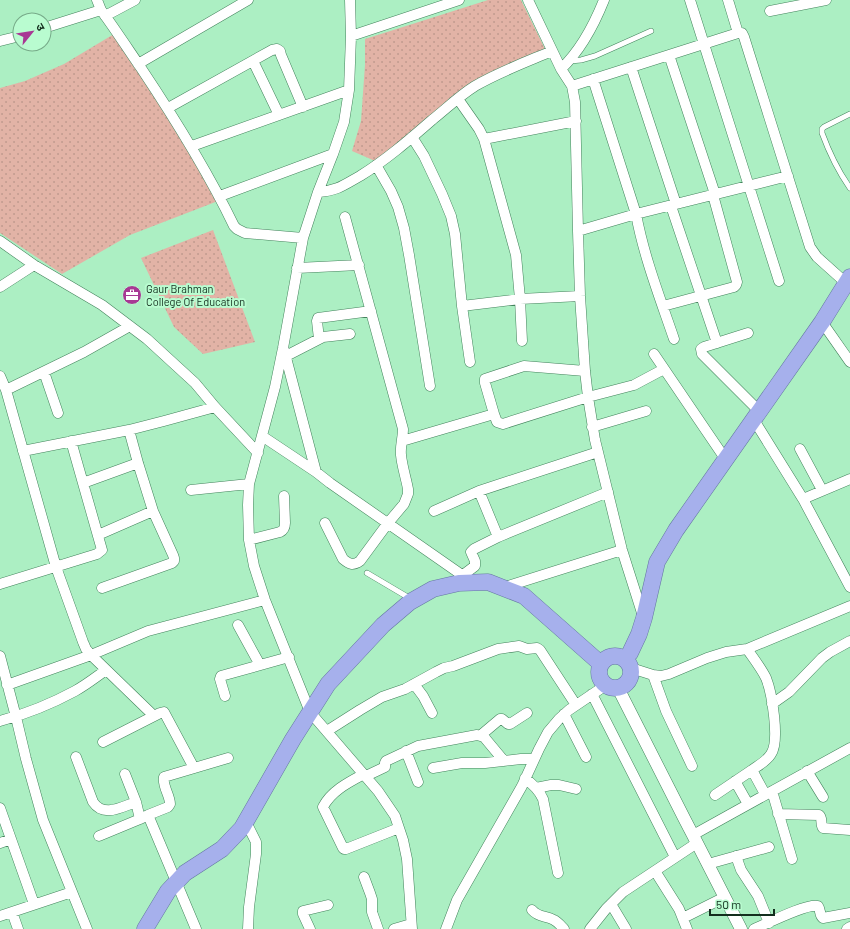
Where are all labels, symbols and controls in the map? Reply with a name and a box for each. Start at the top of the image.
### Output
north arrow [12,12,52,52]
text: उ [34,21,49,33]
place label: Gaur Brahman College Of Education [146,282,245,308]
office icon: Gaur Brahman College Of Education [121,284,143,306]
scale bar [710,891,774,917]
text: 50 m [716,897,741,911]

